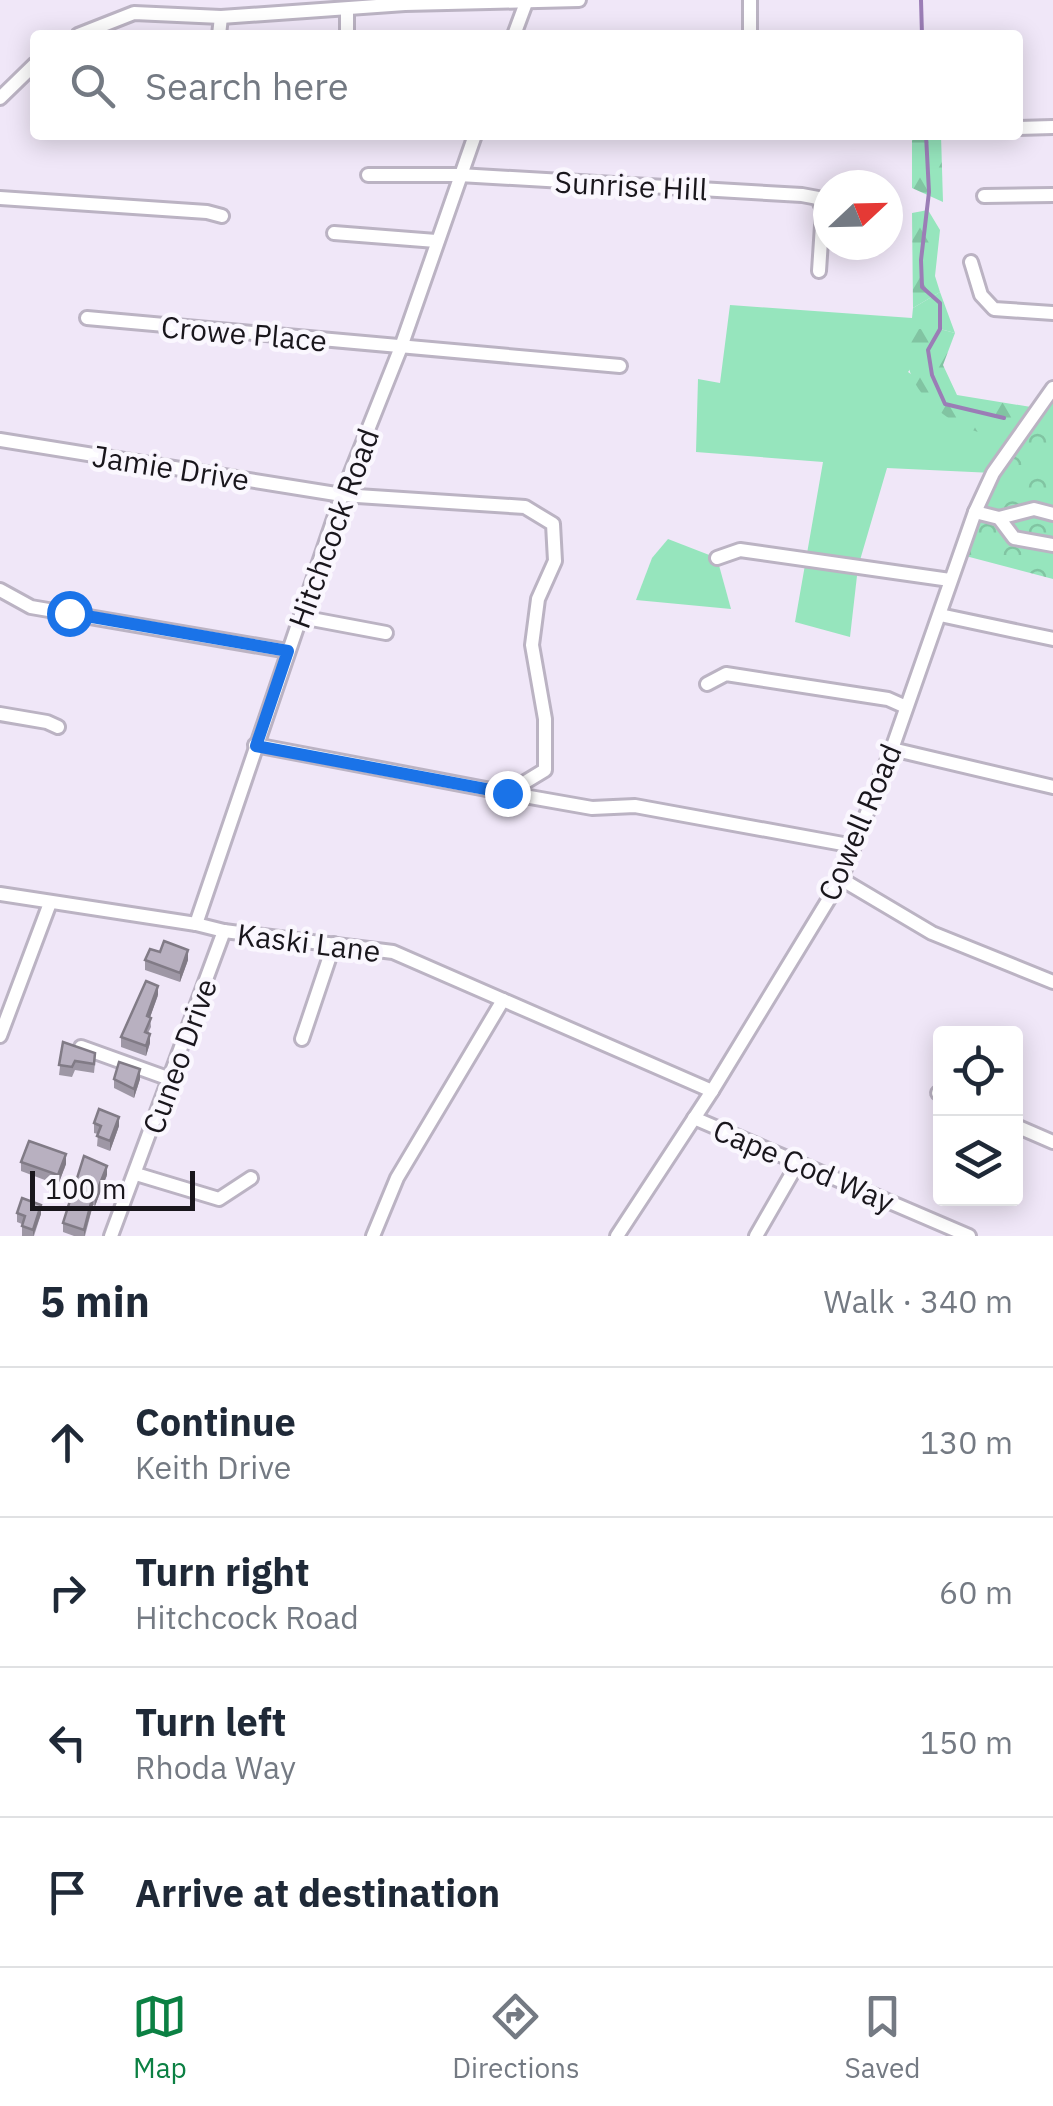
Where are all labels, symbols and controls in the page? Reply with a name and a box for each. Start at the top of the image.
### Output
search box [30,30,1023,140]
icon: search [65,58,120,113]
text: Search here [145,61,349,110]
street label: Sunrise Hill [554,162,708,208]
north arrow [813,170,903,260]
street label: Crowe Place [159,306,329,360]
street label: Hitchcock Road [279,423,387,633]
street label: Jamie Drive [90,435,252,499]
route start [47,591,93,637]
street label: Cowell Road [808,738,910,906]
route end [485,771,531,817]
street label: Kaski Lane [235,914,383,970]
street label: Cuneo Drive [133,973,225,1139]
map controls [933,1026,1023,1206]
button: locate [933,1026,1023,1116]
street label: Cape Cod Way [708,1109,900,1221]
button: layers [933,1116,1023,1206]
scale bar [30,1166,195,1210]
text: 100 m [45,1170,126,1207]
text: 5 min [40,1274,150,1329]
text: Walk · 340 m [824,1280,1013,1322]
text: Continue [135,1397,296,1446]
icon: ahead [40,1415,95,1470]
text: 130 m [920,1421,1013,1463]
text: Keith Drive [135,1446,291,1488]
text: Turn right [135,1547,310,1596]
icon: right [40,1565,95,1620]
text: 60 m [939,1571,1013,1613]
text: Hitchcock Road [135,1596,359,1638]
text: Turn left [135,1697,286,1746]
icon: left [40,1715,95,1770]
text: 150 m [920,1721,1013,1763]
text: Rhoda Way [135,1746,296,1788]
icon: arrive [40,1865,95,1920]
text: Arrive at destination [135,1868,500,1917]
tab: Map [132,1989,187,2086]
tab: Directions [452,1989,580,2086]
tab: Saved [844,1989,921,2086]

